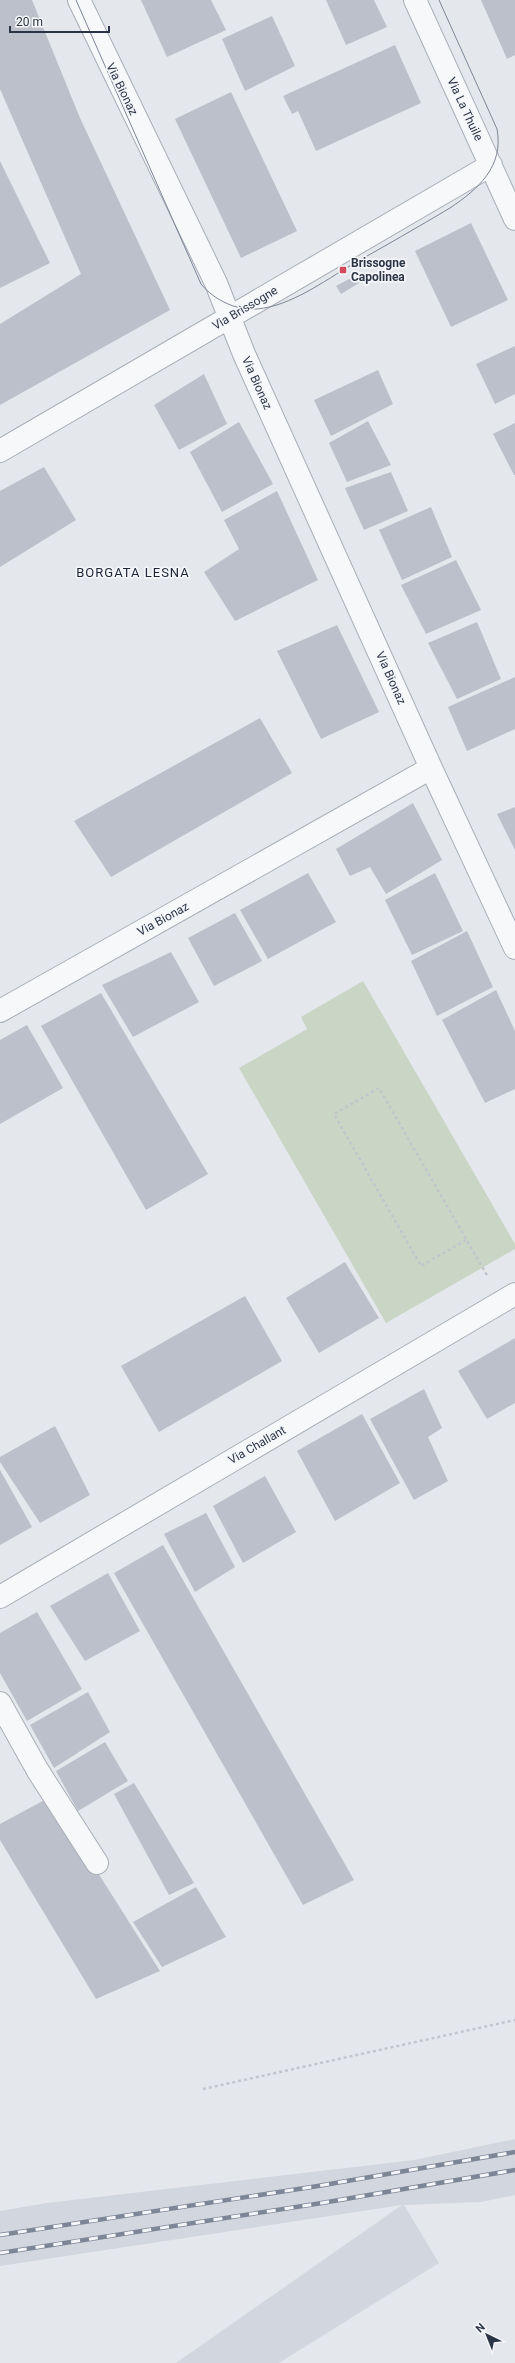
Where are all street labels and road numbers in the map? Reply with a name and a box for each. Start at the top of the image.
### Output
street label: Via Bionaz [103,61,141,117]
street label: Via La Thuile [444,75,486,143]
street label: Via Brissogne [210,283,280,333]
street label: Via Bionaz [239,354,275,412]
street label: Via Bionaz [373,649,409,707]
street label: Via Bionaz [135,899,191,939]
street label: Via Challant [226,1423,288,1467]

